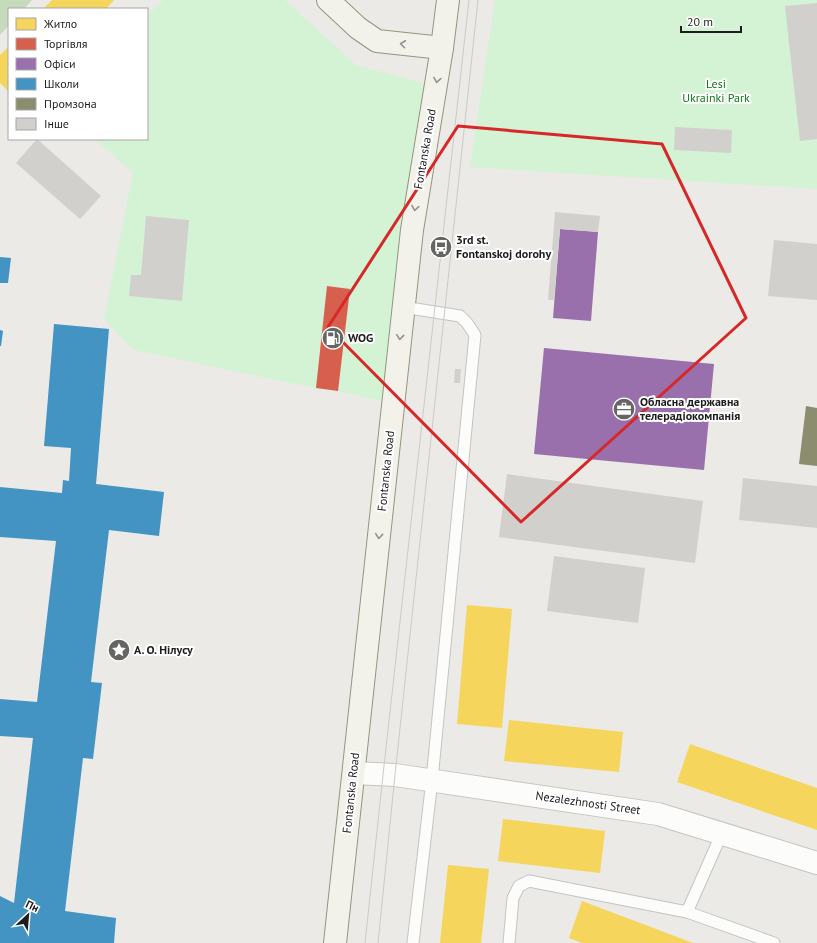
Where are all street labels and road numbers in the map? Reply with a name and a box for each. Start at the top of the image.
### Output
street label: Fontanska Road [410,108,439,190]
street label: Fontanska Road [374,430,397,512]
street label: Fontanska Road [339,752,362,834]
street label: Nezalezhnosti Street [535,788,642,817]

